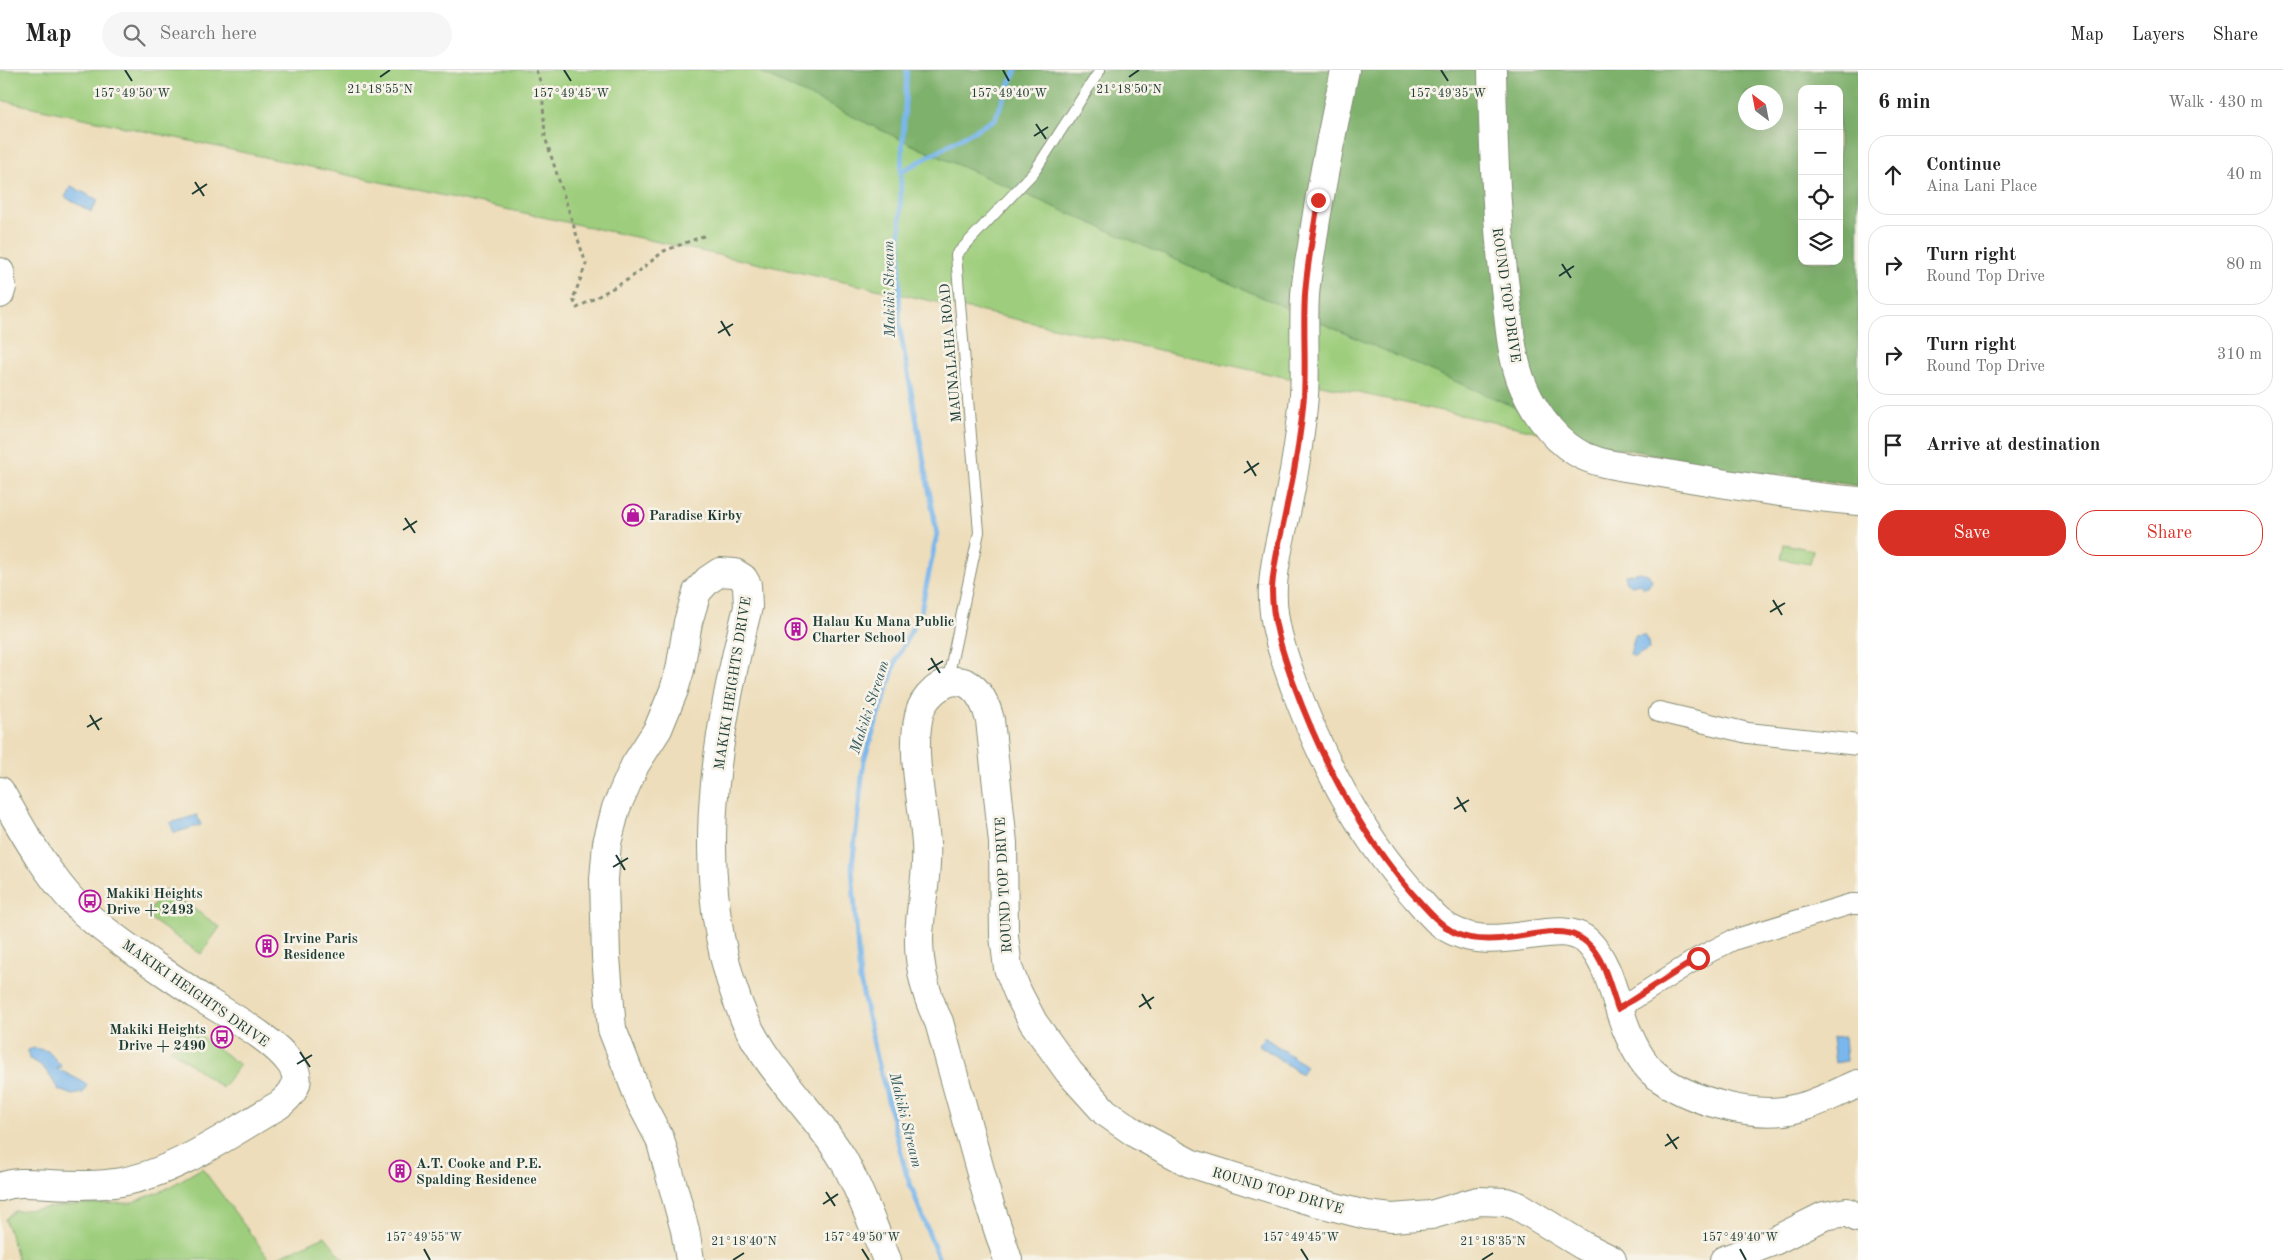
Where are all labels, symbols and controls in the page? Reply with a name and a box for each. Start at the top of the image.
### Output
search box [102,12,452,57]
icon: search [120,21,148,49]
text: Map [25,23,72,47]
text: Search here [160,25,257,44]
text: Map [2070,26,2104,44]
text: Layers [2132,26,2184,44]
text: Share [2212,26,2258,44]
text: 21°18'55"N [347,83,413,96]
text: 21°18'50"N [1096,83,1162,96]
north arrow [1738,85,1783,130]
map controls [1798,85,1843,265]
button: + [1798,85,1843,130]
text: 157°49'50"W [94,87,170,100]
text: 157°49'45"W [533,87,609,100]
text: 157°49'40"W [971,87,1047,100]
text: 157°49'35"W [1410,87,1486,100]
text: 6 min [1878,92,1931,113]
text: Walk · 430 m [2168,95,2263,111]
button: − [1798,130,1843,175]
text: Continue [1926,156,2001,175]
icon: ahead [1879,161,1907,189]
text: 40 m [2226,167,2262,183]
button: locate [1798,175,1843,220]
text: Aina Lani Place [1926,179,2037,195]
route end [1307,189,1330,212]
button: layers [1798,220,1843,265]
street label: ROUND TOP DRIVE [1490,227,1522,364]
water label: Makiki Stream [882,240,899,339]
text: Turn right [1926,246,2016,265]
icon: right [1879,251,1907,279]
text: 80 m [2226,257,2262,273]
text: Round Top Drive [1926,269,2045,285]
street label: MAUNALAHA ROAD [938,283,964,423]
text: Turn right [1926,336,2016,355]
icon: right [1879,341,1907,369]
text: 310 m [2217,347,2262,363]
text: Round Top Drive [1926,359,2045,375]
icon: arrive [1879,431,1907,459]
text: Arrive at destination [1926,436,2100,455]
shop icon: Paradise Kirby [621,503,645,527]
place label: Paradise Kirby [649,509,742,523]
button: Save [1878,510,2066,556]
button: Share [2076,510,2263,556]
street label: MAKIKI HEIGHTS DRIVE [712,595,754,771]
place label: Halau Ku Mana Public Charter School [812,615,954,645]
building icon: Halau Ku Mana Public Charter School [784,617,808,641]
water label: Makiki Stream [848,659,893,757]
street label: ROUND TOP DRIVE [993,817,1015,953]
place label: Makiki Heights Drive + 2493 [106,887,202,917]
bus stop icon: Makiki Heights Drive + 2493 [78,889,102,913]
place label: Irvine Paris Residence [283,932,358,962]
building icon: Irvine Paris Residence [255,934,279,958]
street label: MAKIKI HEIGHTS DRIVE [120,938,271,1050]
route start [1687,947,1710,970]
place label: Makiki Heights Drive + 2490 [110,1023,206,1053]
bus stop icon: Makiki Heights Drive + 2490 [210,1025,234,1049]
water label: Makiki Stream [885,1070,924,1169]
place label: A.T. Cooke and P.E. Spalding Residence [416,1157,542,1187]
building icon: A.T. Cooke and P.E. Spalding Residence [388,1159,412,1183]
street label: ROUND TOP DRIVE [1210,1165,1345,1216]
text: 157°49'55"W [386,1231,462,1244]
text: 157°49'50"W [824,1231,900,1244]
text: 157°49'45"W [1263,1231,1339,1244]
text: 157°49'40"W [1702,1231,1778,1244]
text: 21°18'35"N [1460,1235,1526,1248]
text: 21°18'40"N [711,1236,777,1248]

